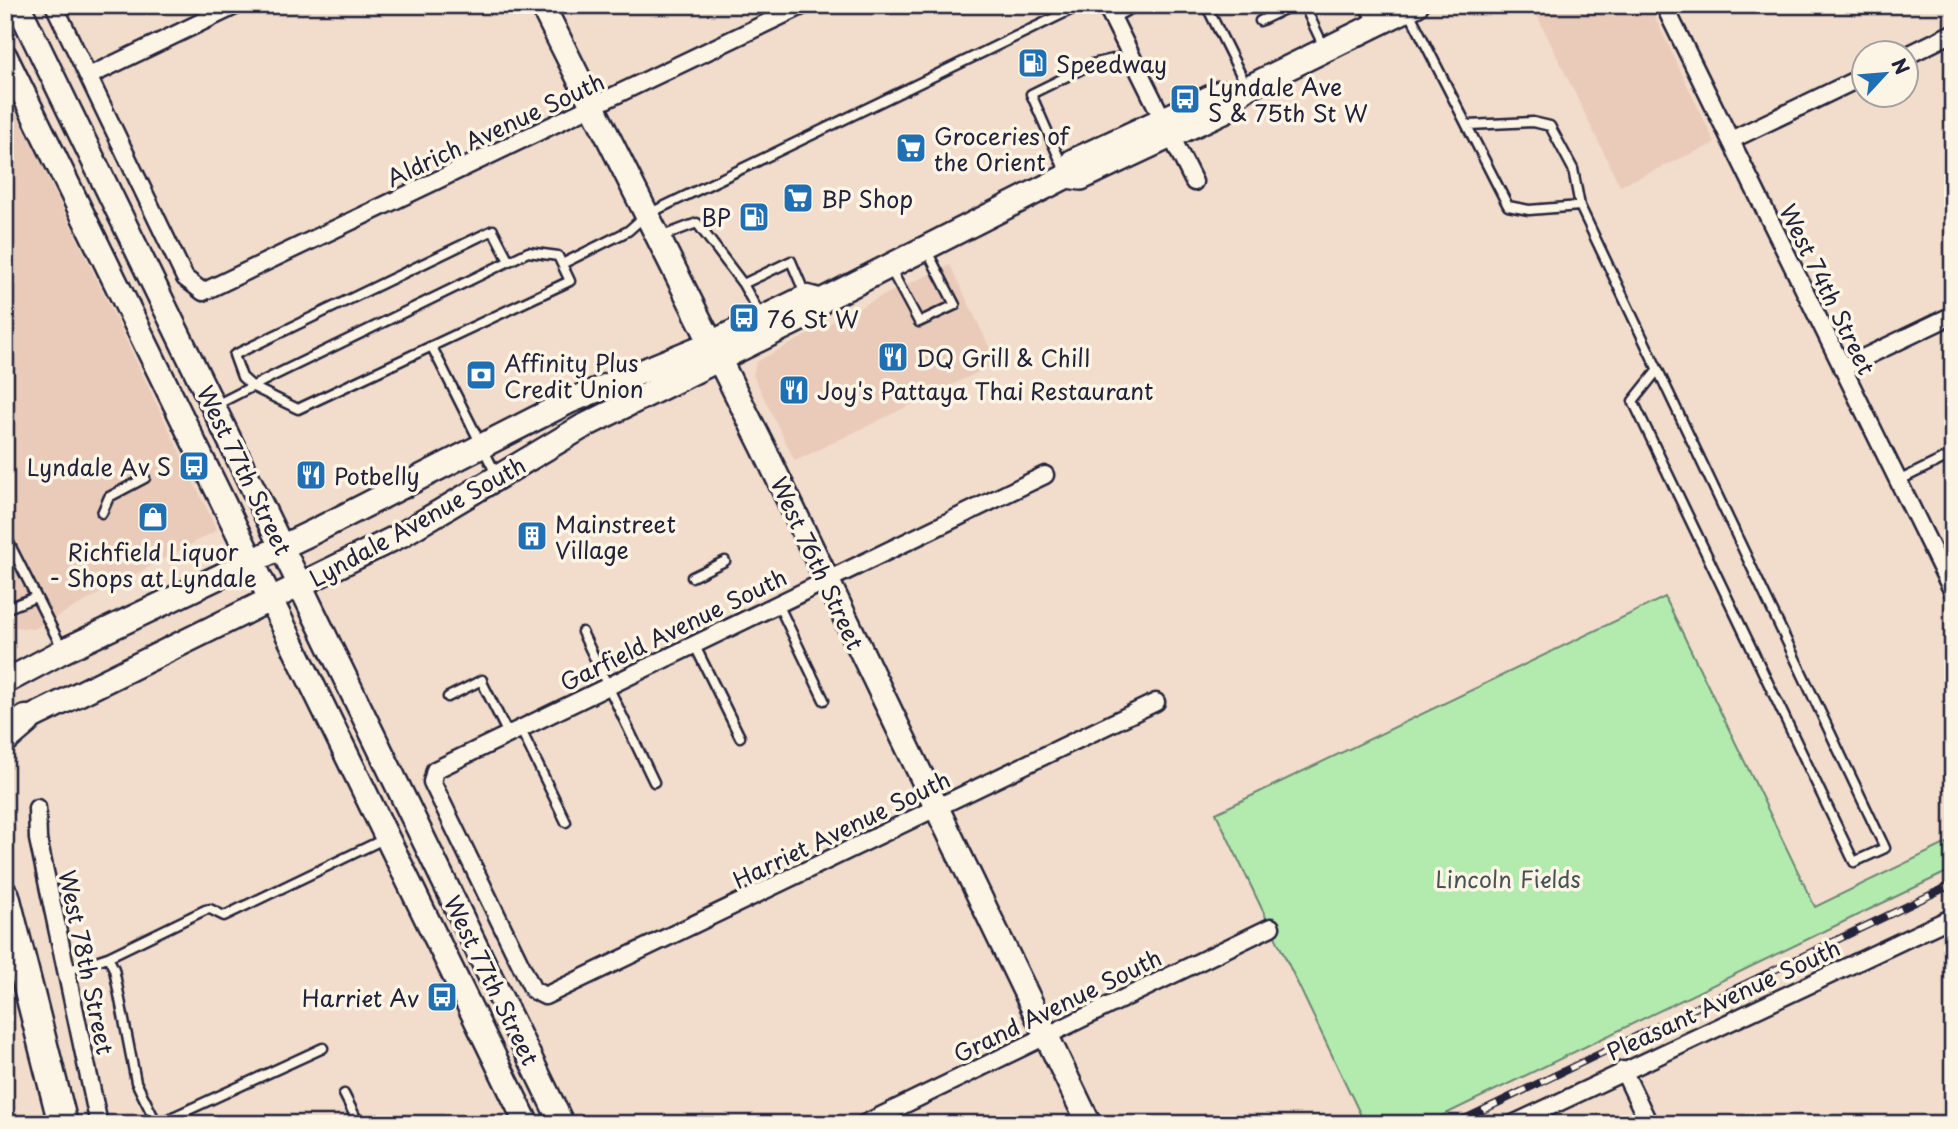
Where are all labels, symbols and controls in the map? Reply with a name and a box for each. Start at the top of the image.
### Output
north arrow [1850,38,1920,108]
fuel station icon: Speedway [1016,46,1050,80]
place label: Speedway [1056,46,1167,81]
text: N [1885,53,1917,79]
street label: Aldrich Avenue South [380,63,610,195]
place label: Lyndale Ave S & 75th St W [1208,69,1368,130]
bus stop icon: Lyndale Ave S & 75th St W [1168,82,1202,116]
place label: Groceries of the Orient [934,118,1071,179]
supermarket icon: Groceries of the Orient [894,131,928,165]
supermarket icon: BP Shop [781,181,815,215]
place label: BP Shop [821,181,913,216]
street label: West 74th Street [1771,198,1885,380]
place label: BP [702,200,731,235]
fuel station icon: BP [737,200,771,234]
bus stop icon: 76 St W [727,301,761,335]
place label: 76 St W [767,301,859,336]
restaurant icon: DQ Grill & Chill [876,340,910,374]
place label: DQ Grill & Chill [916,340,1090,375]
place label: Affinity Plus Credit Union [504,345,644,406]
bank icon: Affinity Plus Credit Union [464,358,498,392]
restaurant icon: Joy's Pattaya Thai Restaurant [777,373,811,407]
place label: Joy's Pattaya Thai Restaurant [817,373,1153,408]
street label: West 77th Street [189,379,301,561]
street label: Lyndale Avenue South [302,447,532,595]
place label: Lyndale Av S [27,449,171,484]
bus stop icon: Lyndale Av S [177,449,211,483]
restaurant icon: Potbelly [294,458,328,492]
place label: Potbelly [334,458,420,493]
street label: West 76th Street [763,471,873,655]
shop icon: Richfield Liquor - Shops at Lyndale [136,500,170,534]
place label: Mainstreet Village [555,506,676,567]
building icon: Mainstreet Village [515,519,549,553]
place label: Richfield Liquor - Shops at Lyndale [49,534,257,595]
street label: Garfield Avenue South [554,559,792,699]
street label: Harriet Avenue South [726,761,956,897]
park label: Lincoln Fields [1435,861,1581,896]
street label: West 78th Street [50,867,124,1057]
street label: West 77th Street [436,889,548,1071]
street label: Pleasant Avenue South [1600,929,1846,1069]
street label: Grand Avenue South [947,939,1167,1071]
place label: Harriet Av [302,980,419,1015]
bus stop icon: Harriet Av [425,980,459,1014]

